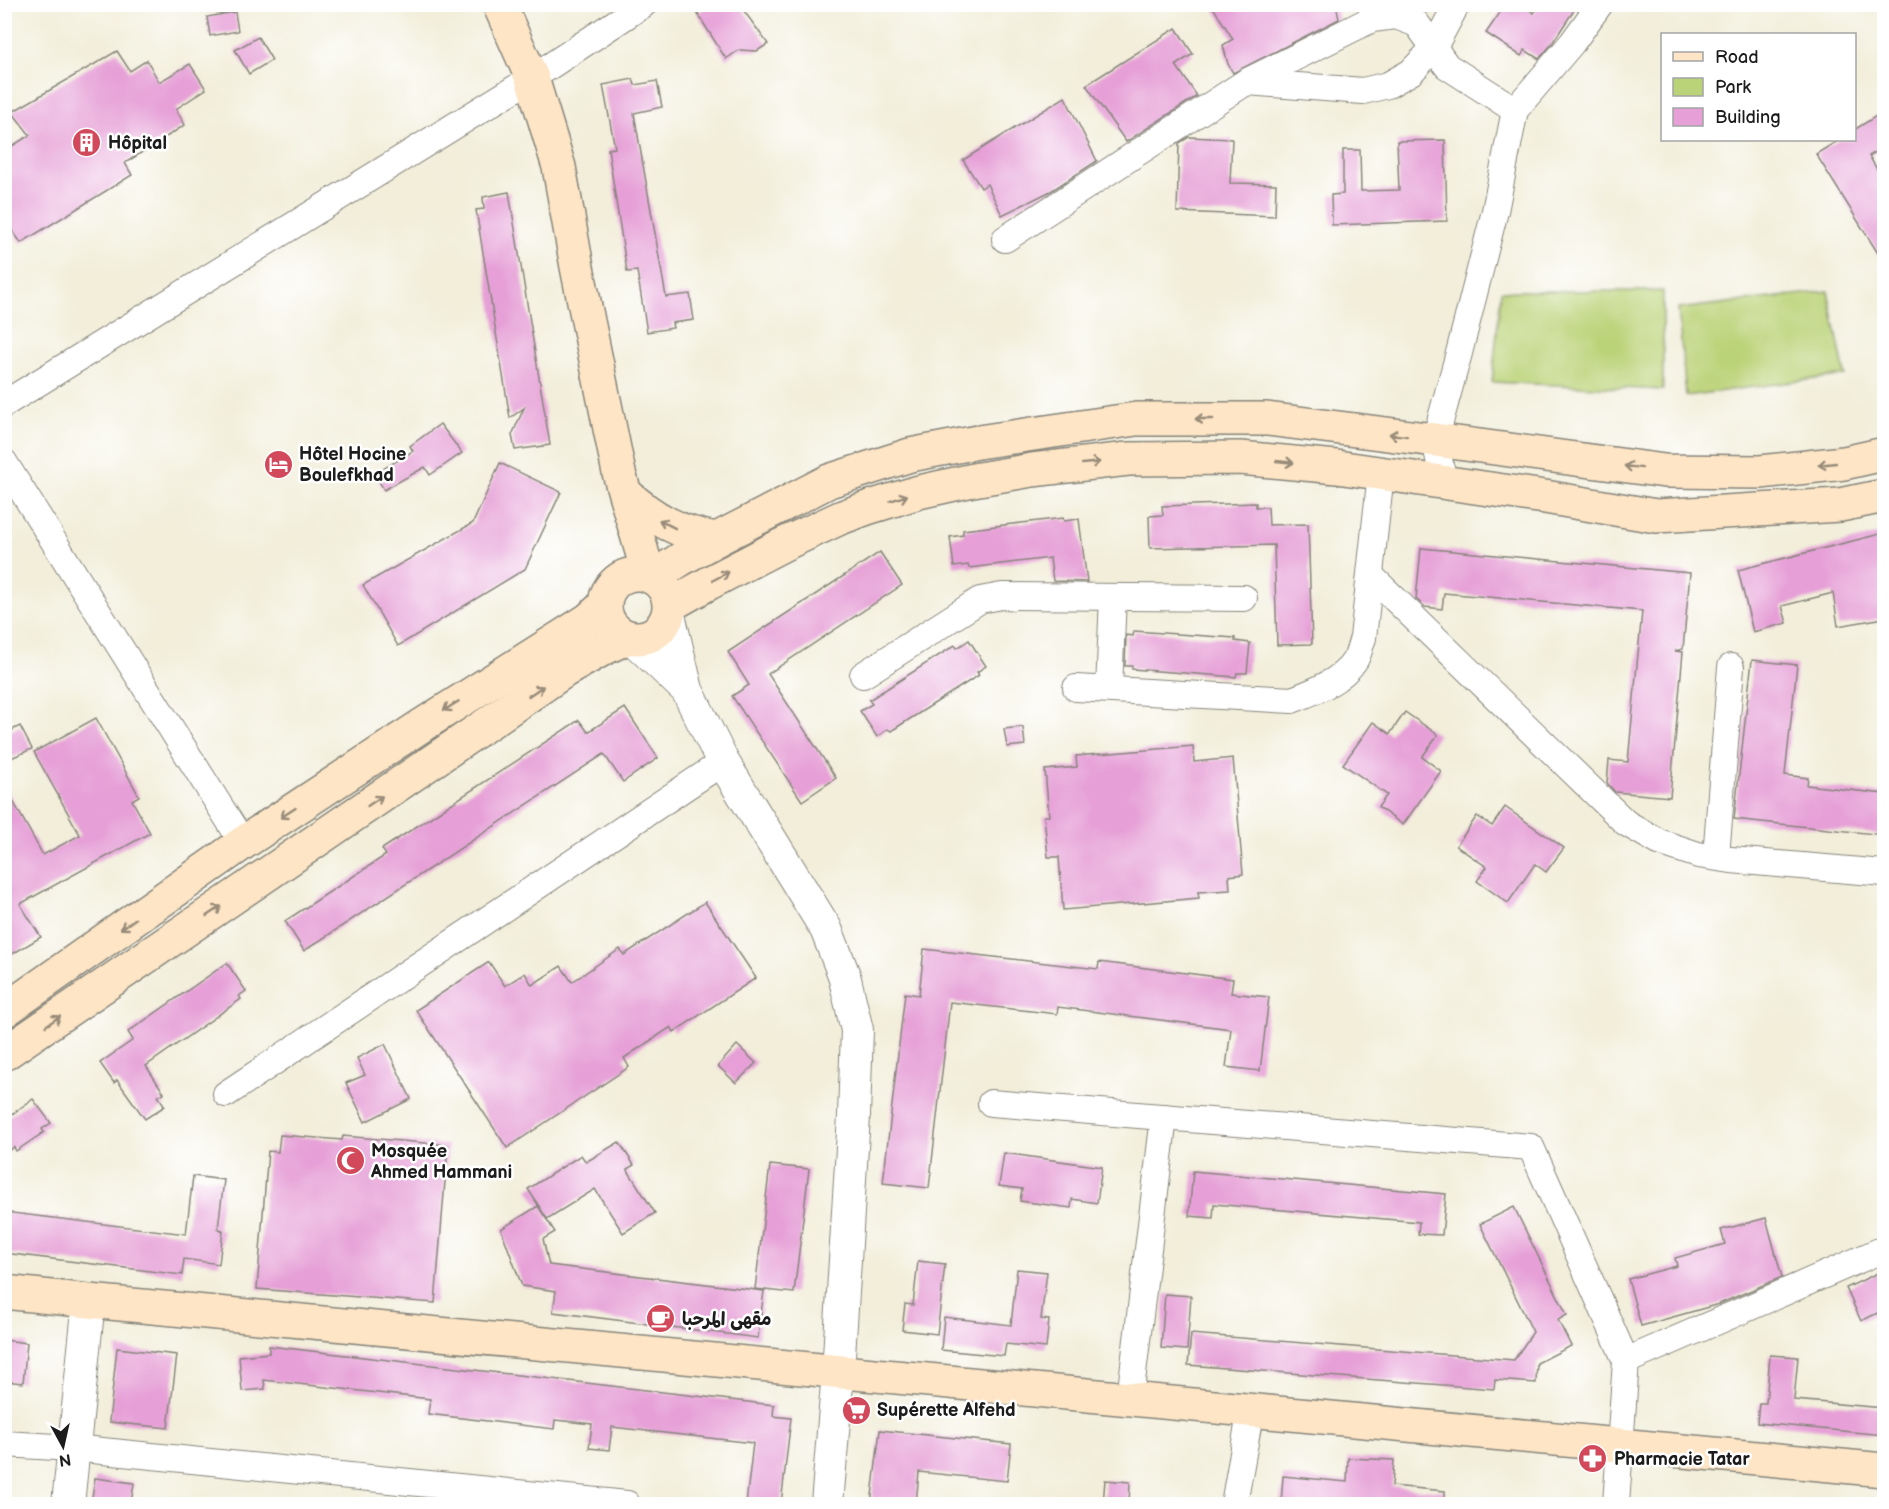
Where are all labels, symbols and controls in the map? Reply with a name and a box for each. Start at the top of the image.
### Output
legend [1661,33,1856,141]
text: Road [1715,47,1759,68]
text: Park [1715,77,1751,98]
text: Building [1715,107,1781,128]
building icon: Hôpital [71,127,103,159]
place label: Hôpital [108,133,167,154]
one-way arrow [1194,413,1214,425]
one-way arrow [1388,430,1408,441]
place label: Hôtel Hocine Boulefkhad [299,444,406,486]
hotel icon: Hôtel Hocine Boulefkhad [262,448,294,480]
one-way arrow [1080,457,1100,468]
one-way arrow [1275,457,1295,468]
one-way arrow [1817,459,1837,470]
one-way arrow [1623,462,1643,473]
one-way arrow [889,492,908,503]
one-way arrow [659,518,676,530]
one-way arrow [712,570,729,582]
one-way arrow [527,685,544,697]
one-way arrow [443,701,460,713]
one-way arrow [366,795,383,807]
one-way arrow [280,807,297,819]
one-way arrow [205,905,222,917]
one-way arrow [120,918,136,930]
one-way arrow [44,1015,61,1027]
place label: Mosquée Ahmed Hammani [370,1141,512,1183]
mosque icon: Mosquée Ahmed Hammani [334,1145,366,1177]
cafe icon: مقهى المرحبا [645,1303,677,1335]
place label: مقهى المرحبا [682,1309,772,1331]
supermarket icon: Supérette Alfehd [840,1394,872,1426]
place label: Supérette Alfehd [877,1400,1016,1421]
north arrow [33,1416,93,1476]
pharmacy icon: Pharmacie Tatar [1577,1443,1609,1475]
text: N [58,1449,72,1470]
place label: Pharmacie Tatar [1614,1449,1750,1470]

